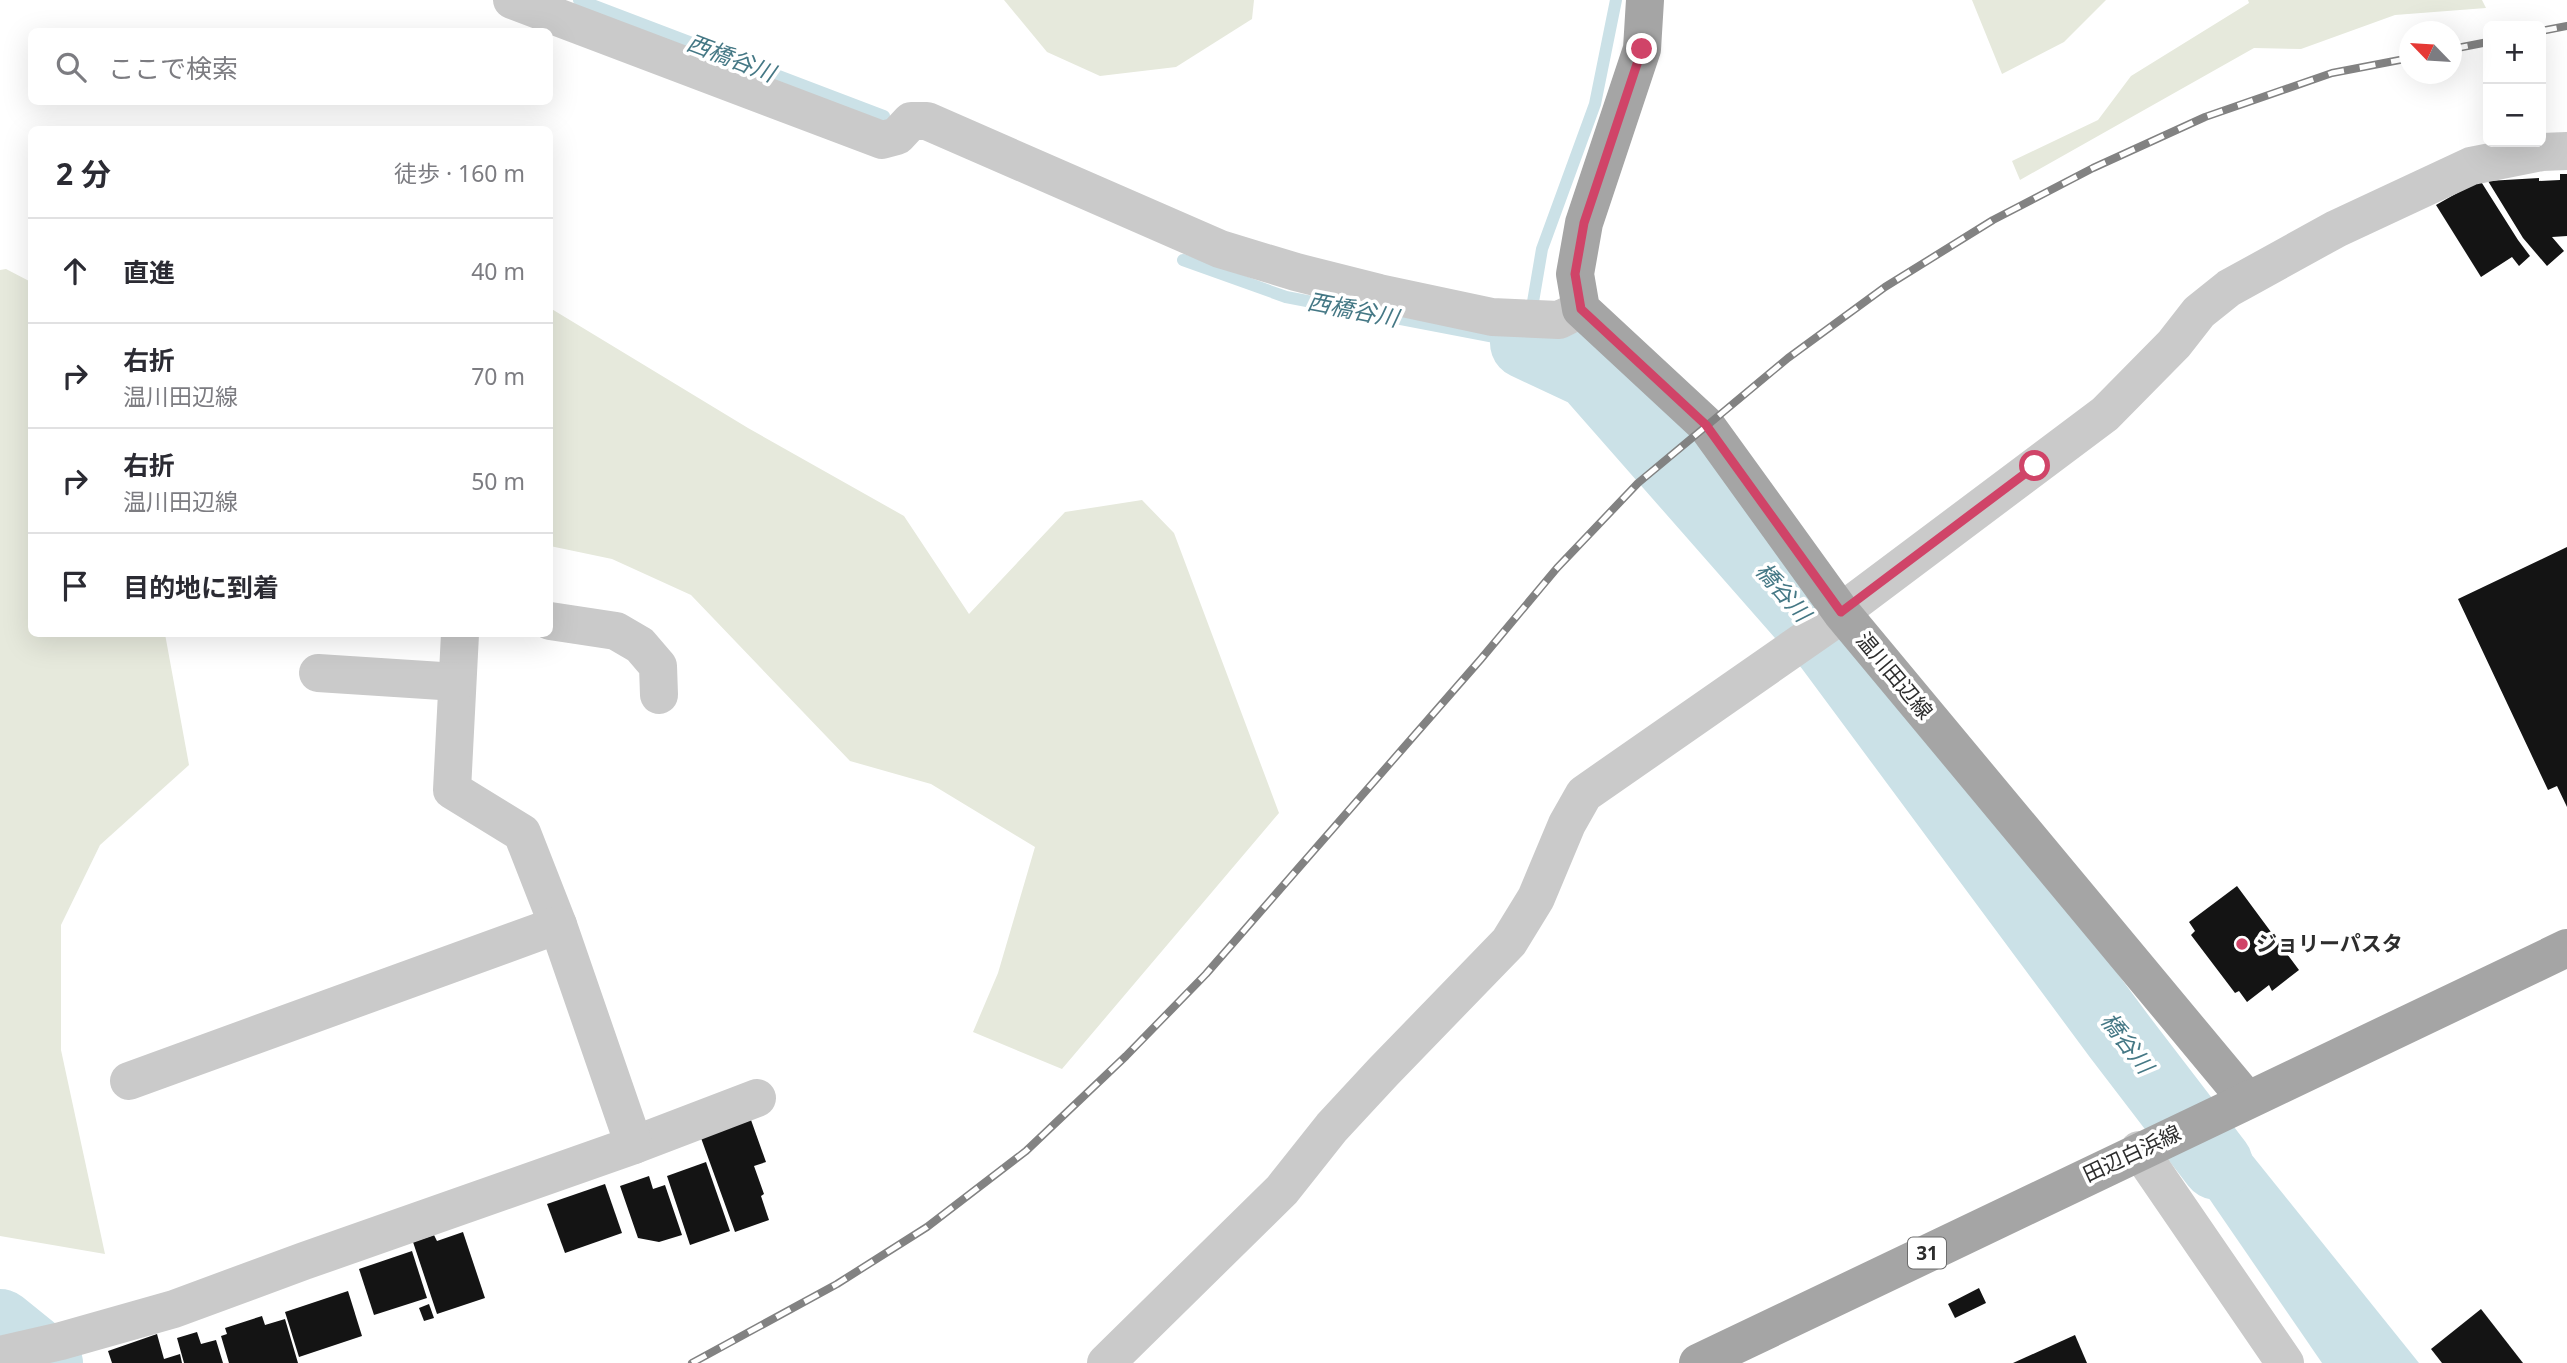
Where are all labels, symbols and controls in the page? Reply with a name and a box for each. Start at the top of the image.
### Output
north arrow [2399,21,2462,84]
map controls [2483,21,2546,147]
button: + [2483,21,2546,84]
water label: 西橋谷川 [683,26,783,90]
search box [28,28,553,105]
route end [1626,33,1657,64]
icon: search [52,48,90,86]
text: ここで検索 [108,50,238,86]
button: − [2483,84,2546,147]
text: 2 分 [56,153,111,194]
text: 徒歩 · 160 m [394,157,525,189]
icon: ahead [56,252,94,290]
text: 直進 [123,254,175,290]
text: 40 m [471,255,525,287]
water label: 西橋谷川 [1305,285,1404,334]
text: 右折 [123,342,175,378]
icon: right [56,357,94,395]
text: 70 m [471,360,525,392]
text: 温川田辺線 [123,380,238,412]
text: 右折 [123,447,175,483]
route start [2019,450,2050,481]
icon: right [56,462,94,500]
text: 50 m [471,465,525,497]
text: 温川田辺線 [123,485,238,517]
water label: 橋谷川 [1749,555,1820,630]
icon: arrive [56,567,94,605]
text: 目的地に到着 [123,569,279,605]
street label: 温川田辺線 [1850,626,1939,725]
place label: ジョリーパスタ [2256,929,2403,957]
marker: ジョリーパスタ [2234,936,2250,952]
water label: 橋谷川 [2094,1005,2163,1082]
street label: 田辺白浜線 [2078,1118,2185,1188]
road number: 31 [1908,1238,1946,1268]

